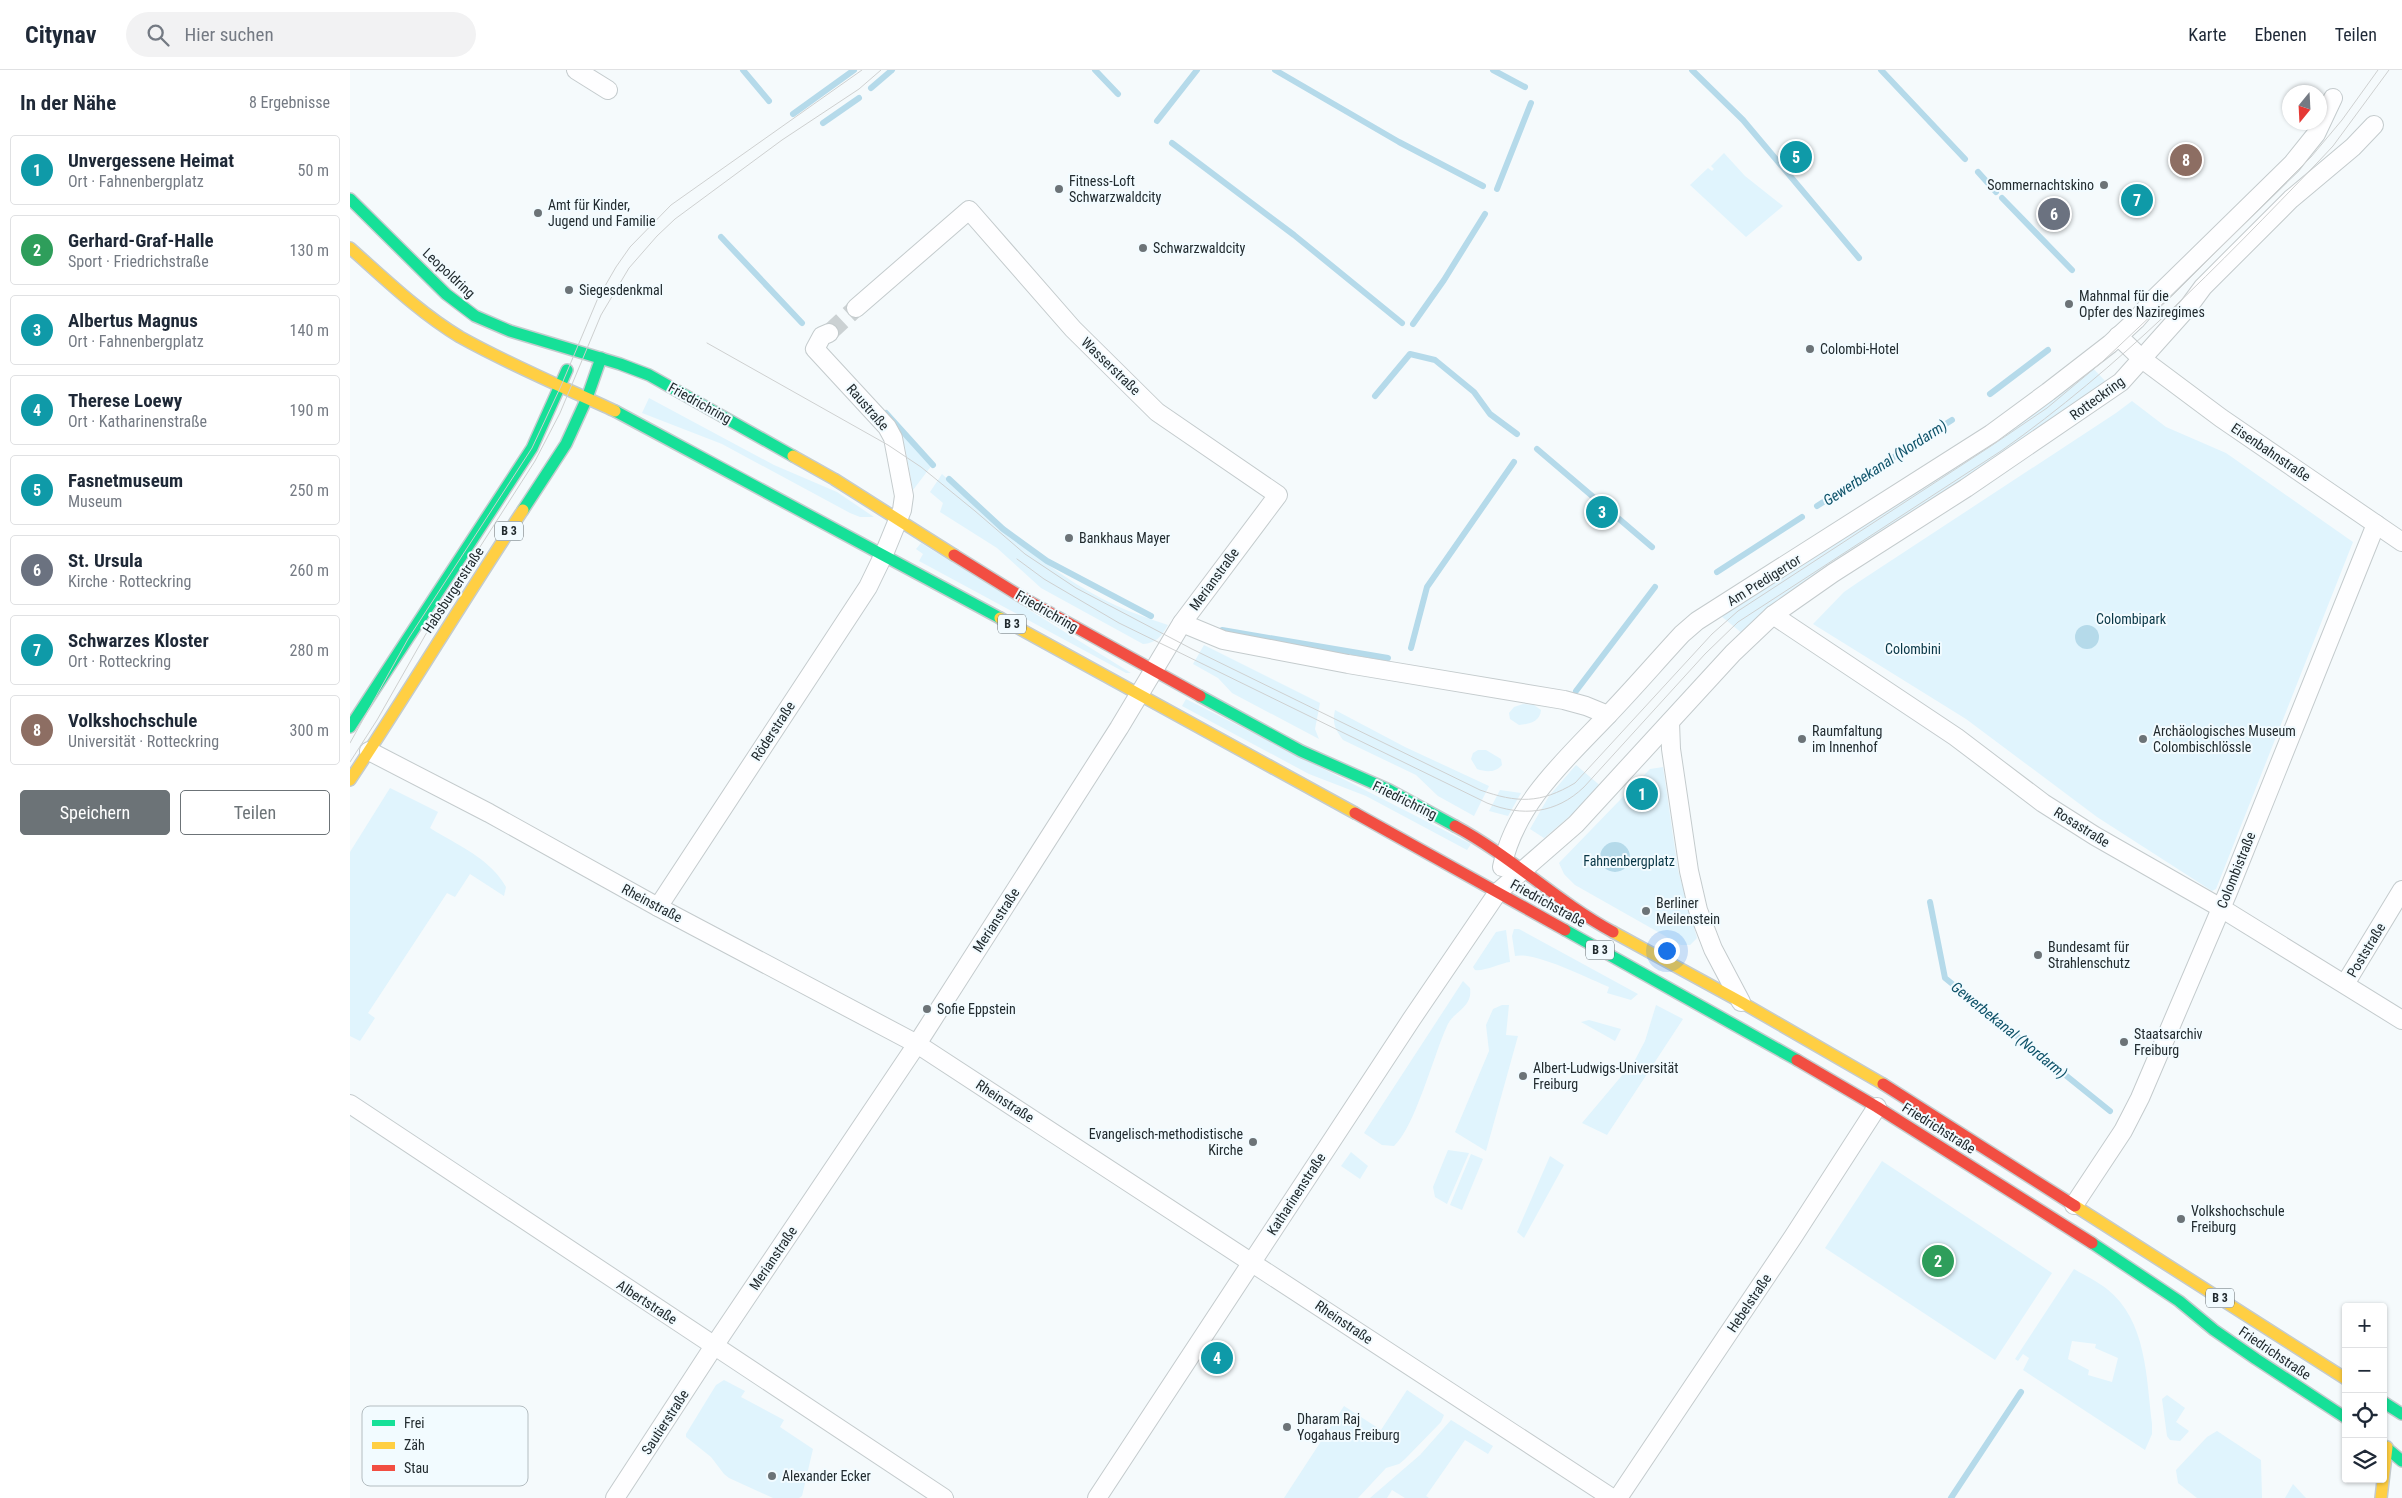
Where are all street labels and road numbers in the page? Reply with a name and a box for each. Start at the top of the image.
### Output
street label: Leopoldring [420,245,478,301]
street label: Wasserstraße [1078,334,1144,398]
street label: Rotteckring [2067,373,2127,423]
street label: Friedrichring [666,379,734,427]
street label: Raustraße [844,381,893,434]
street label: Eisenbahnstraße [2228,420,2314,485]
road number: B 3 [495,522,523,541]
street label: Habsburgerstraße [419,544,487,636]
street label: Merianstraße [1186,544,1242,613]
street label: Am Predigertor [1724,551,1804,609]
street label: Friedrichring [1013,587,1081,635]
road number: B 3 [998,614,1026,634]
street label: Röderstraße [748,698,798,764]
street label: Friedrichring [1370,778,1440,822]
street label: Rosastraße [2051,804,2113,851]
street label: Colombistraße [2213,829,2259,911]
street label: Friedrichstraße [1508,876,1589,930]
street label: Rheinstraße [619,880,685,926]
street label: Merianstraße [969,885,1023,955]
street label: Poststraße [2344,920,2389,980]
road number: B 3 [1586,940,1614,960]
street label: Rheinstraße [973,1076,1037,1126]
street label: Friedrichstraße [1899,1099,1979,1157]
street label: Katharinenstraße [1264,1150,1329,1238]
street label: Merianstraße [746,1223,800,1293]
street label: Hebelstraße [1724,1270,1775,1335]
street label: Albertstraße [614,1277,680,1328]
road number: B 3 [2206,1288,2234,1308]
street label: Rheinstraße [1312,1297,1376,1347]
street label: Friedrichstraße [2236,1323,2314,1383]
street label: Sautierstraße [638,1386,692,1457]

